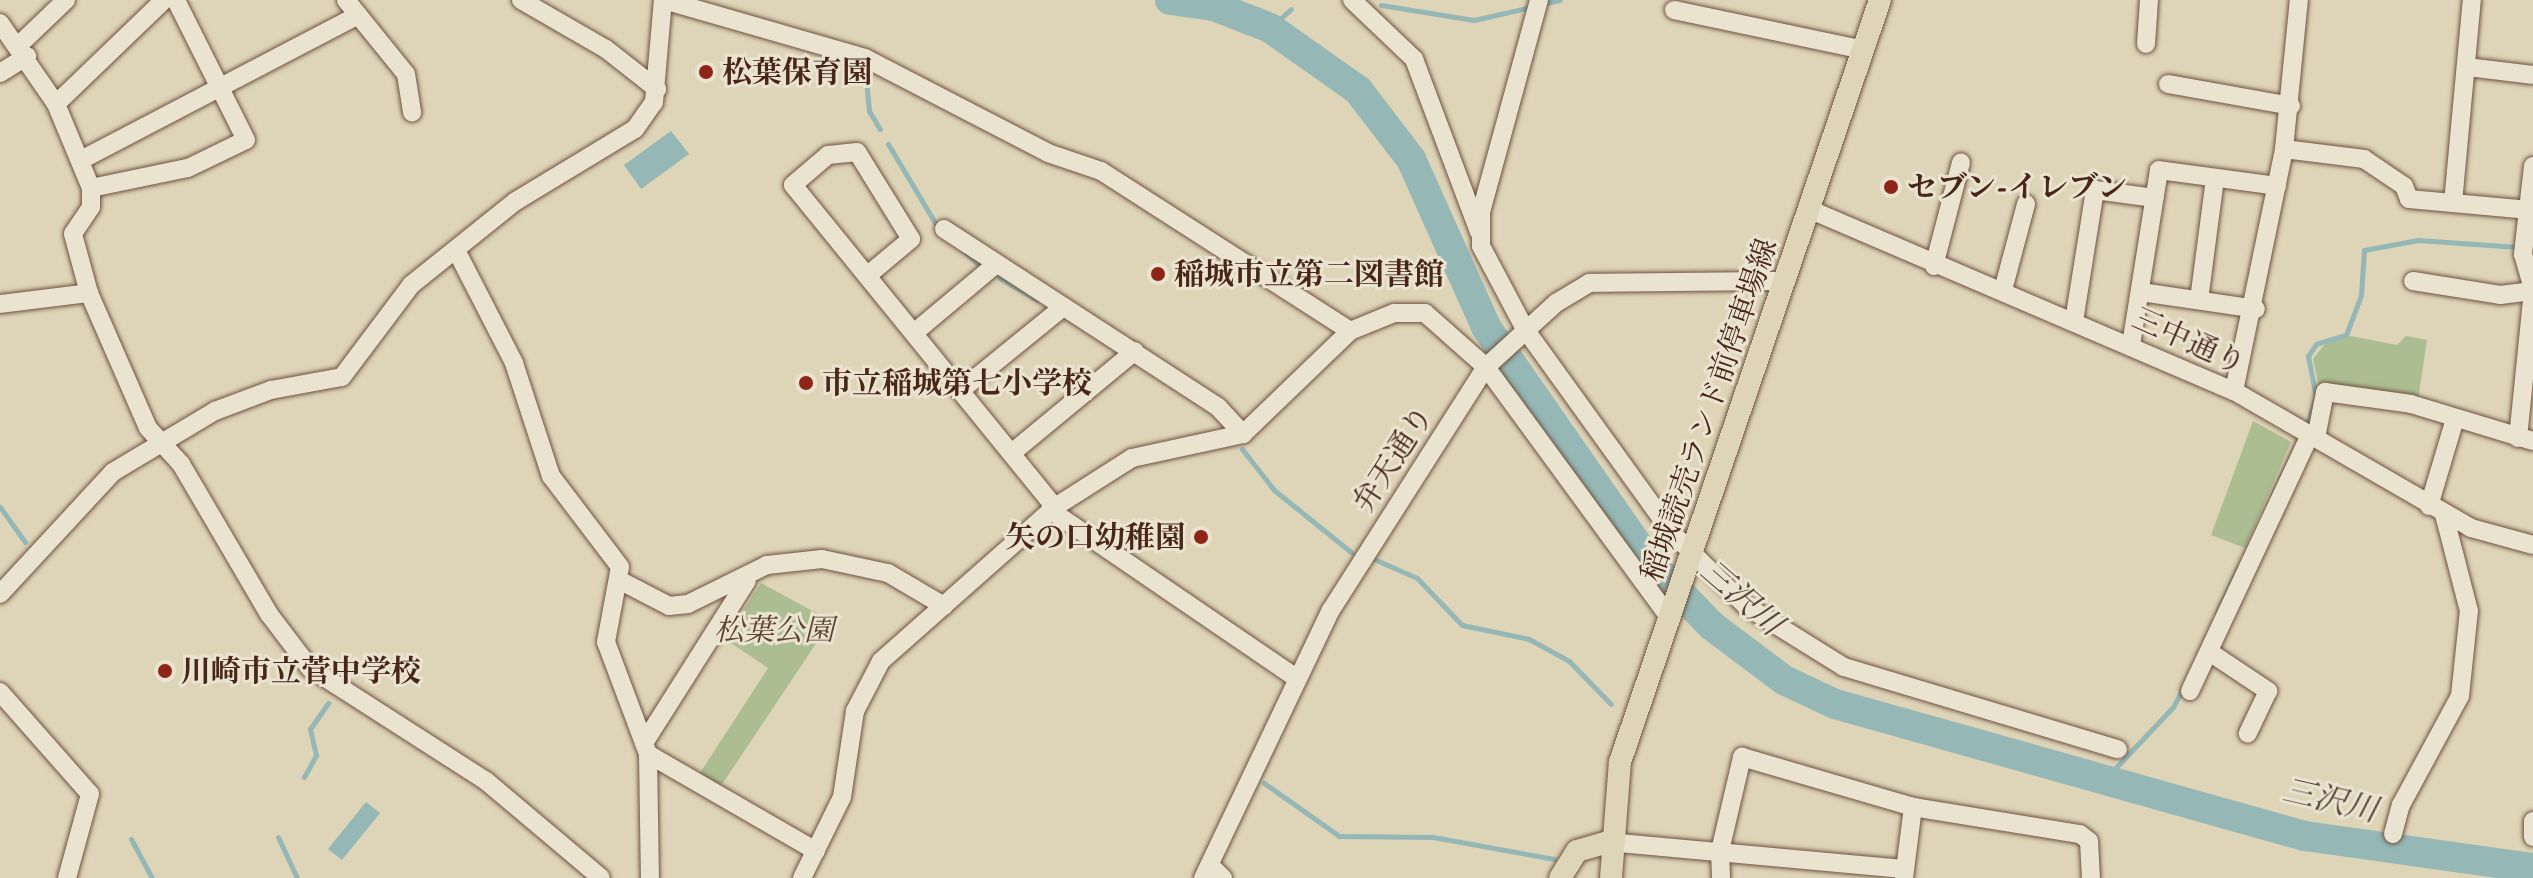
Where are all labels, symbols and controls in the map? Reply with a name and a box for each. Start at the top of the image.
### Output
place label: 松葉保育園 [722,54,872,90]
marker: 松葉保育園 [697,63,715,81]
place label: セブン-イレブン [1907,169,2129,205]
marker: セブン-イレブン [1882,178,1900,196]
street label: 稲城読売ランド前停車場線 [1633,234,1785,586]
place label: 稲城市立第二図書館 [1174,256,1444,292]
marker: 稲城市立第二図書館 [1149,265,1167,283]
street label: 三中通り [2127,300,2251,382]
place label: 市立稲城第七小学校 [822,365,1092,401]
marker: 市立稲城第七小学校 [797,374,815,392]
street label: 弁天通り [1345,399,1441,519]
place label: 矢の口幼稚園 [1005,519,1185,555]
marker: 矢の口幼稚園 [1192,528,1210,546]
water label: 三沢川 [1692,552,1790,644]
park label: 松葉公園 [714,612,834,648]
place label: 川崎市立菅中学校 [181,653,421,689]
marker: 川崎市立菅中学校 [156,662,174,680]
water label: 三沢川 [2279,771,2381,831]

